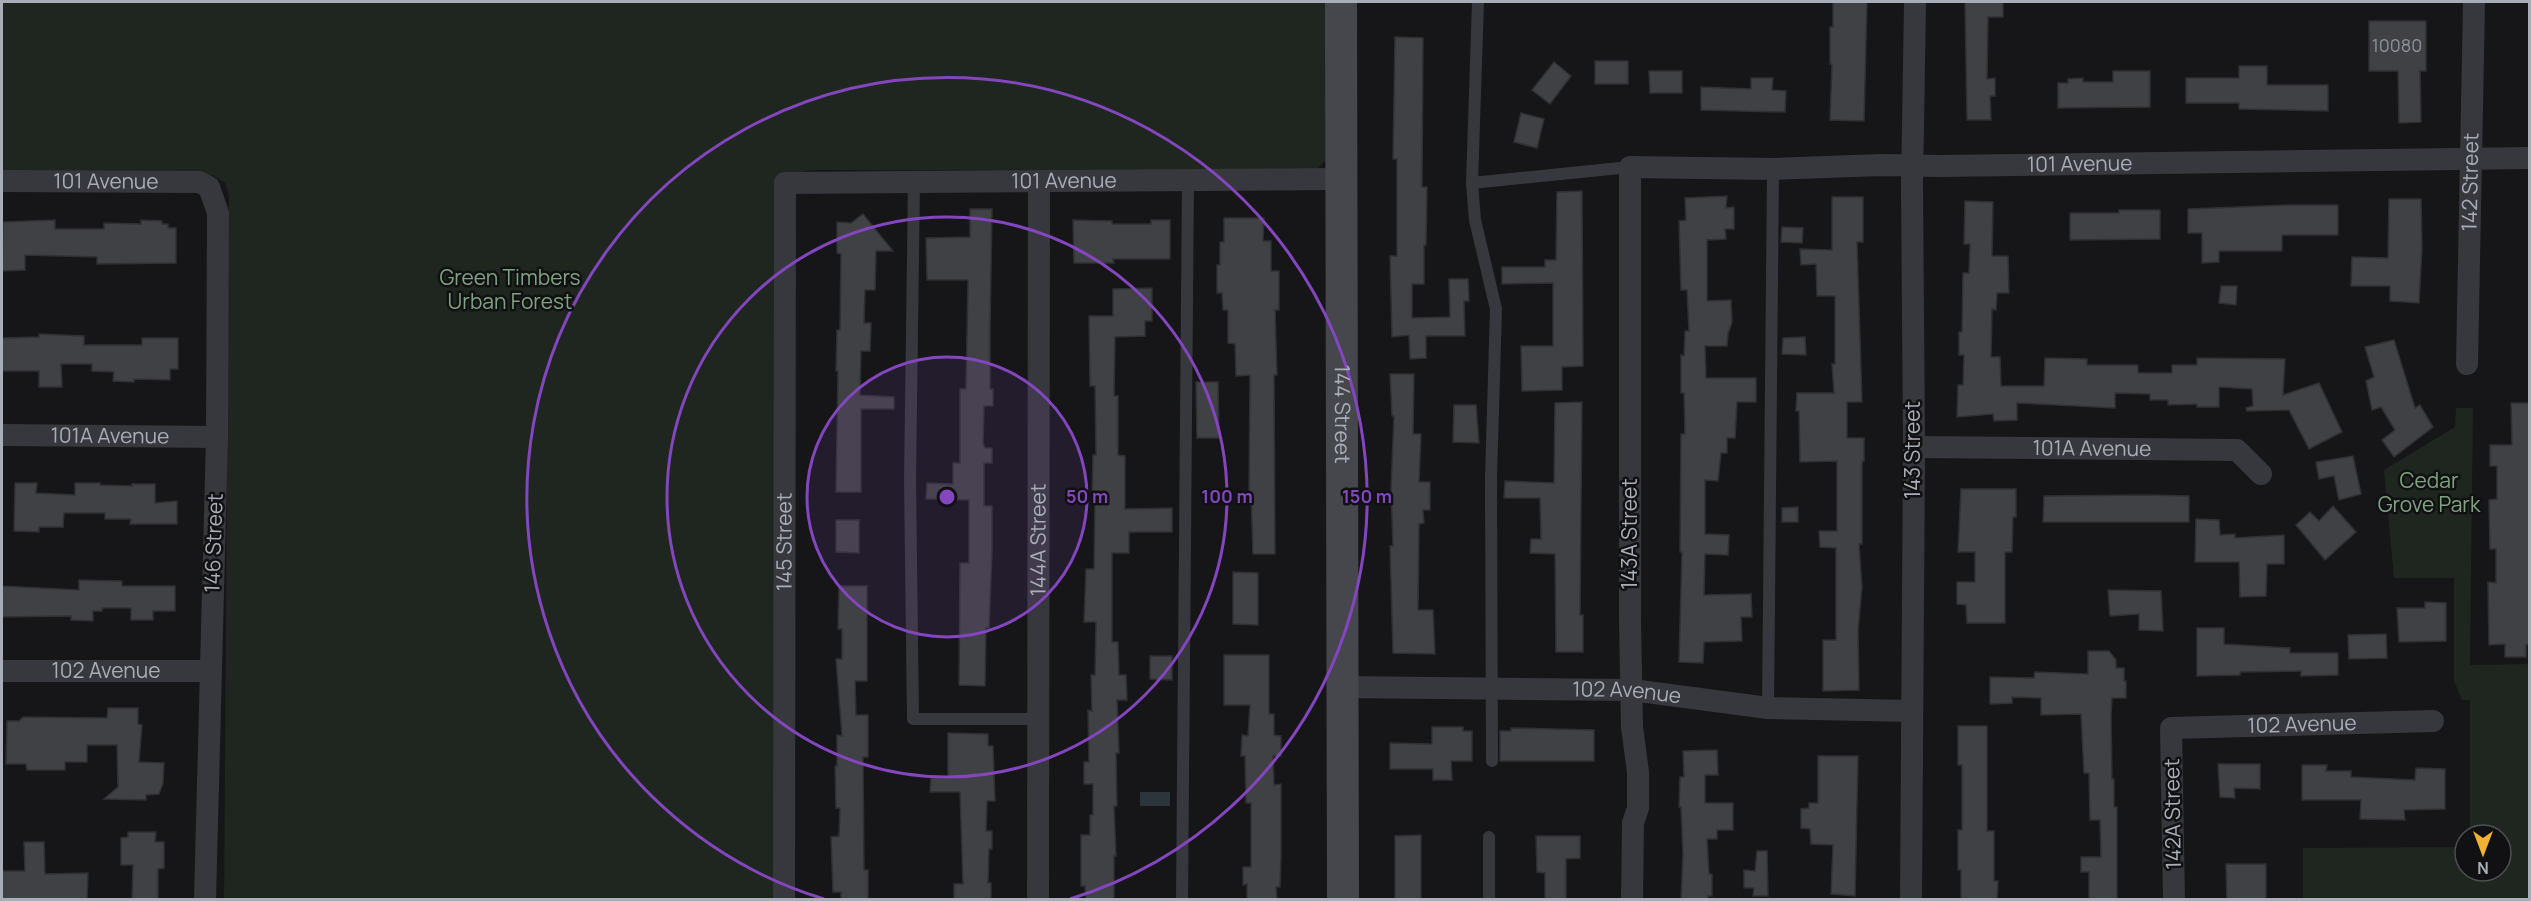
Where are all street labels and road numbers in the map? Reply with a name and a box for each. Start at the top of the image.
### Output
street label: 142 Street [2455,132,2484,232]
street label: 101 Avenue [2027,148,2133,178]
street label: 101 Avenue [53,166,159,195]
street label: 101 Avenue [1011,166,1117,194]
street label: 144 Street [1329,364,1357,464]
street label: 143 Street [1898,401,1926,499]
street label: 101A Avenue [51,420,169,450]
street label: 101A Avenue [2033,433,2151,462]
street label: 143A Street [1615,478,1643,590]
street label: 144A Street [1023,484,1052,596]
street label: 146 Street [197,493,229,593]
street label: 145 Street [769,493,798,591]
street label: 102 Avenue [51,656,161,684]
street label: 102 Avenue [1572,674,1683,709]
street label: 102 Avenue [2247,708,2357,739]
street label: 142A Street [2157,758,2187,870]

